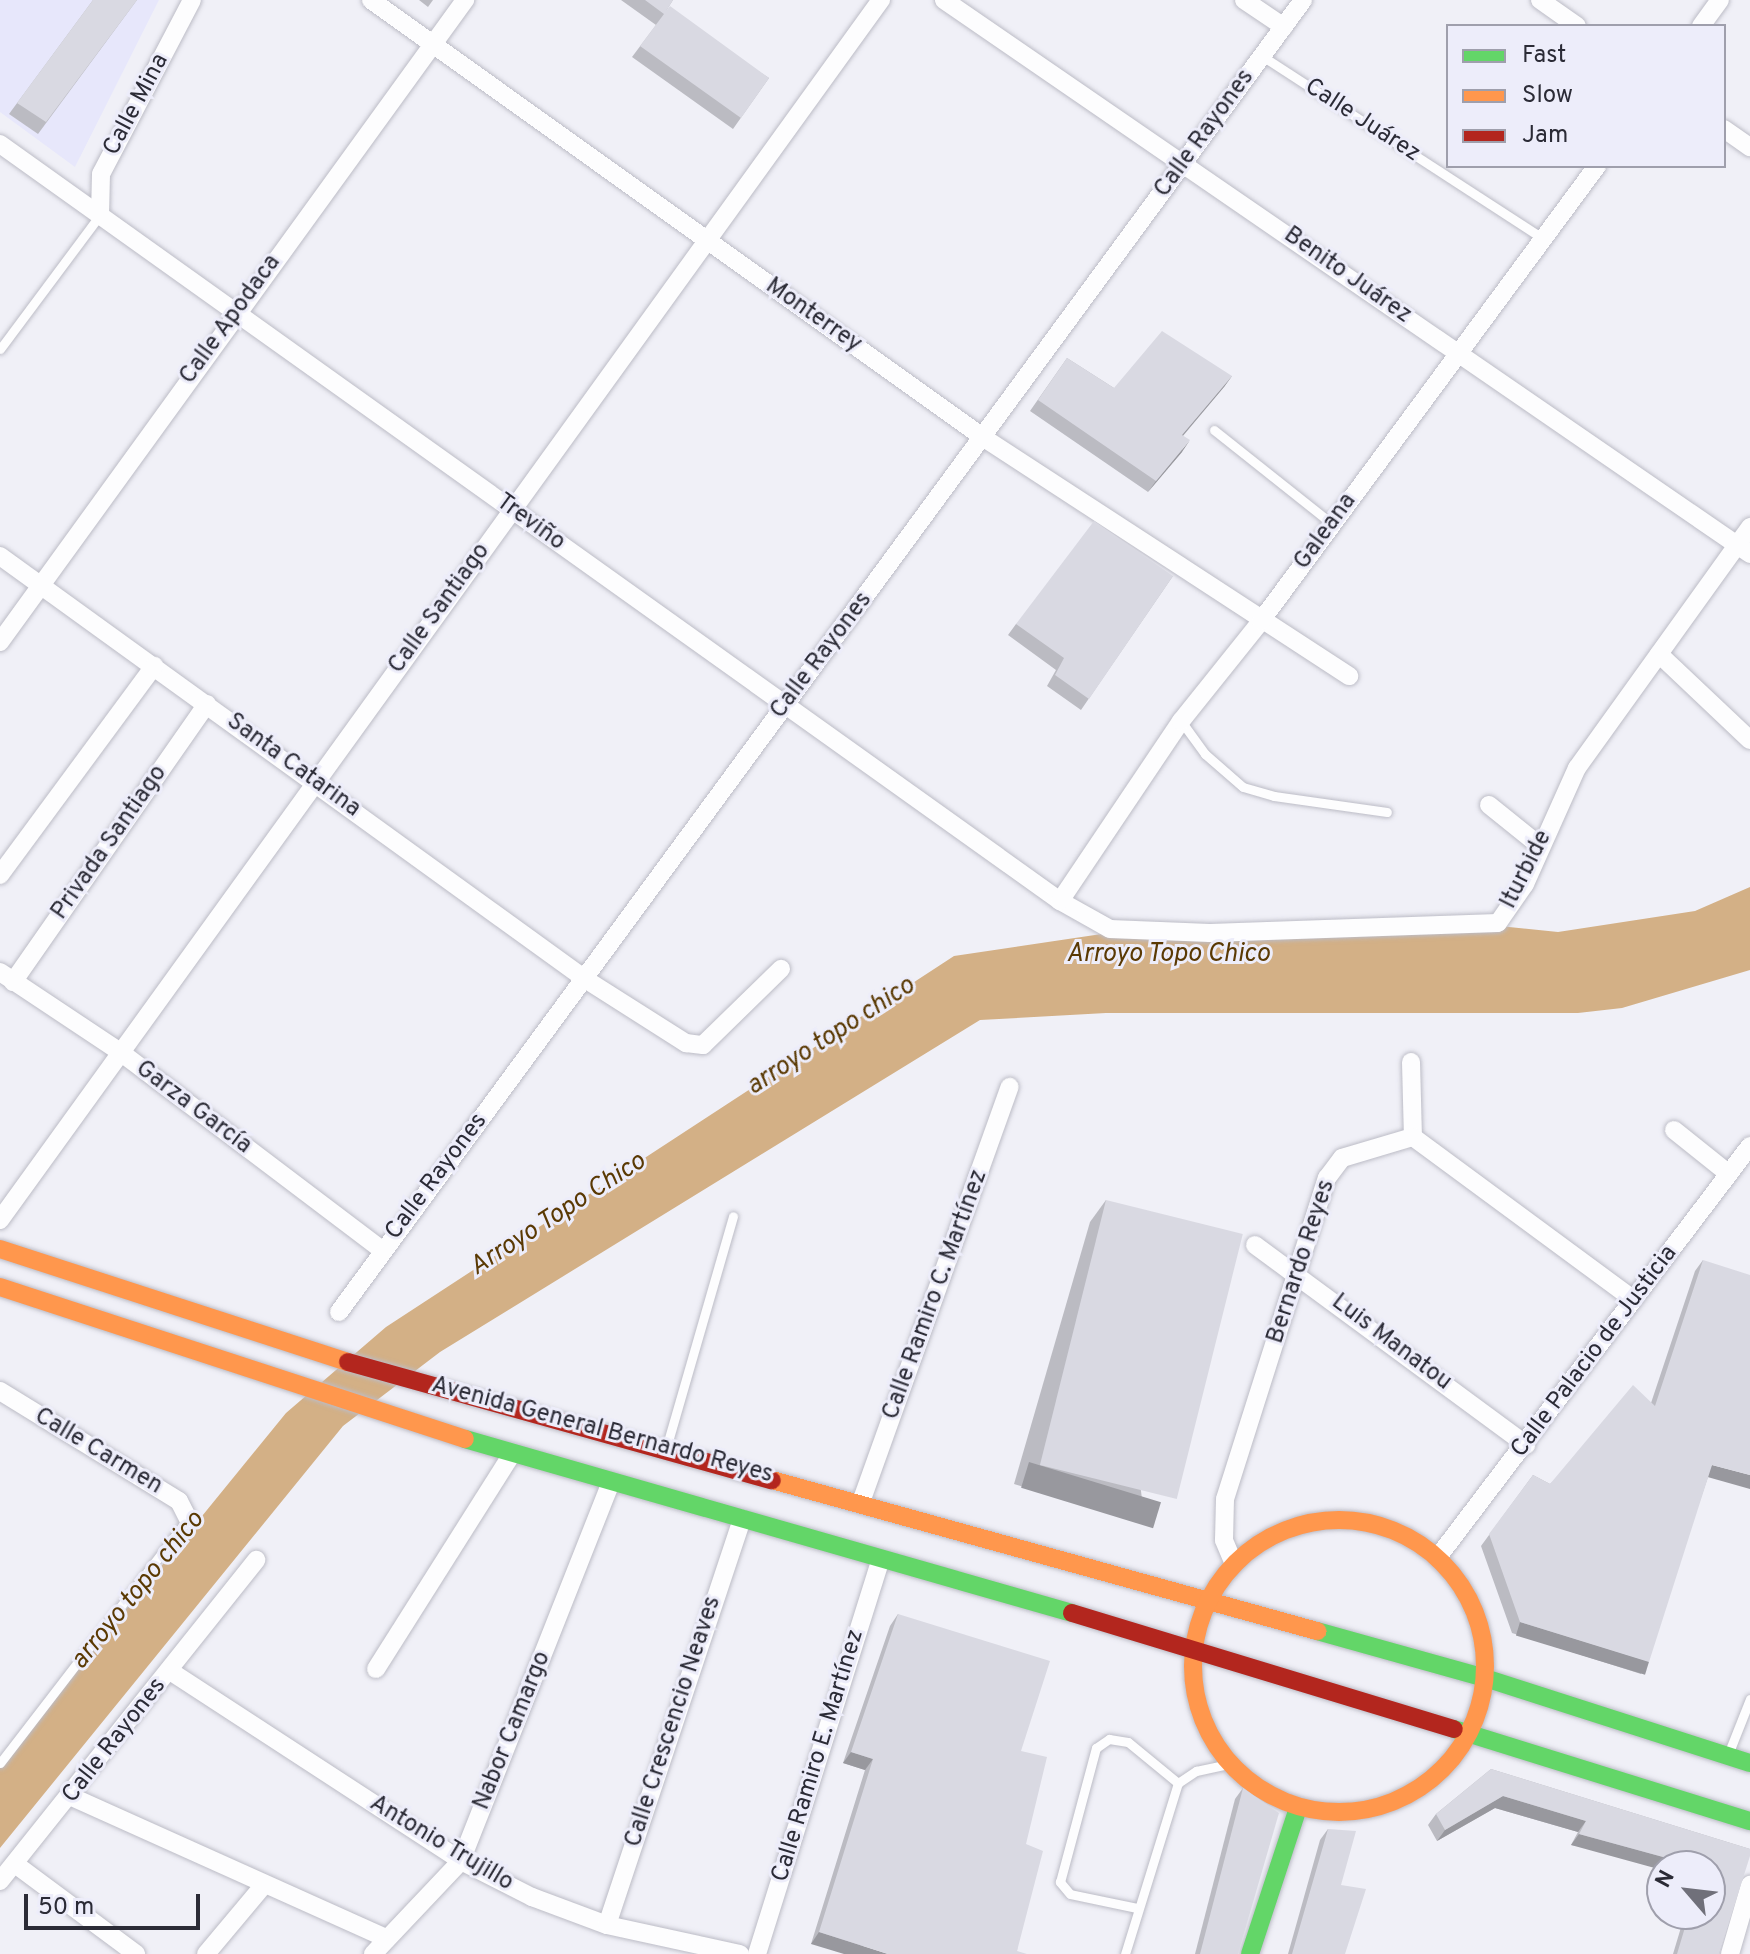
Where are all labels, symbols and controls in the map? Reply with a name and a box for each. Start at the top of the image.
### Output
legend [1446,24,1726,168]
text: Fast [1522,41,1566,71]
street label: Calle Mina [98,49,176,161]
street label: Calle Rayones [1149,64,1261,204]
street label: Calle Juárez [1299,73,1425,169]
text: Slow [1522,81,1573,111]
text: Jam [1522,121,1568,151]
street label: Benito Juárez [1278,221,1416,331]
street label: Calle Apodaca [174,249,288,391]
street label: Monterrey [759,272,867,360]
street label: Treviño [490,488,570,558]
street label: Galeana [1289,488,1363,576]
street label: Calle Santiago [383,538,497,680]
street label: Calle Rayones [765,587,879,725]
street label: Santa Catarina [220,708,366,824]
street label: Privada Santiago [46,760,174,926]
street label: Iturbide [1495,826,1559,914]
water label: Arroyo Topo Chico [1066,939,1270,971]
water label: arroyo topo chico [741,971,921,1103]
street label: Garza García [129,1055,257,1161]
street label: Calle Rayones [380,1108,494,1246]
water label: Arroyo Topo Chico [464,1146,652,1284]
street label: Calle Ramiro C. Martínez [877,1166,995,1424]
street label: Bernardo Reyes [1262,1176,1342,1348]
street label: Calle Palacio de Justicia [1506,1240,1684,1464]
street label: Luis Manatou [1325,1288,1457,1398]
street label: Avenida General Bernardo Reyes [428,1371,776,1491]
street label: Calle Carmen [29,1402,167,1502]
water label: arroyo topo chico [65,1506,211,1676]
street label: Calle Crescencio Neaves [620,1593,728,1851]
street label: Calle Ramiro E. Martínez [767,1626,871,1886]
street label: Nabor Camargo [468,1648,558,1814]
street label: Calle Rayones [57,1673,173,1809]
street label: Antonio Trujillo [363,1790,519,1898]
north arrow [1646,1850,1726,1930]
text: N [1651,1866,1682,1893]
scale bar [28,1878,204,1928]
text: 50 m [38,1893,94,1923]

